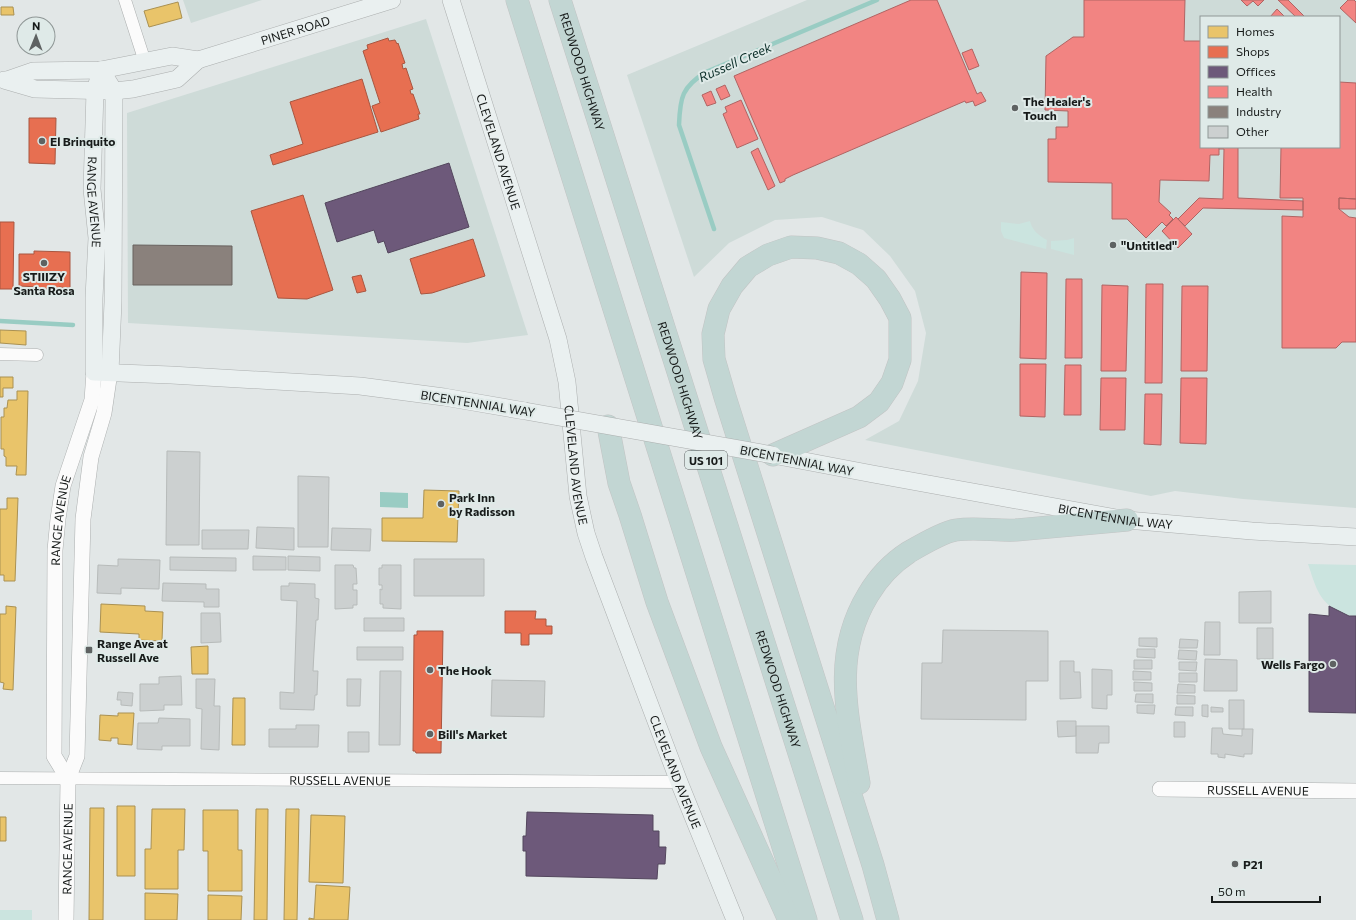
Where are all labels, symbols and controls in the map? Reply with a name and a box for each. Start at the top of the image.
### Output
street label: REDWOOD HIGHWAY [557,11,608,132]
street label: PINER ROAD [259,13,332,47]
north arrow [16,16,56,56]
legend [1200,16,1340,148]
text: N [32,19,40,32]
text: Homes [1236,24,1274,38]
water label: Russell Creek [696,38,775,85]
text: Shops [1236,44,1270,58]
text: Offices [1236,64,1276,78]
text: Health [1236,84,1272,98]
street label: CLEVELAND AVENUE [474,92,524,211]
place label: The Healer's Touch [1023,94,1091,122]
marker: The Healer's Touch [1010,103,1020,113]
text: Industry [1236,104,1281,118]
text: Other [1236,124,1269,138]
place label: El Brinquito [50,134,115,148]
marker: El Brinquito [37,136,47,146]
street label: RANGE AVENUE [85,156,104,248]
place label: "Untitled" [1121,238,1177,252]
marker: "Untitled" [1108,240,1118,250]
marker: STIIIZY Santa Rosa [39,258,49,268]
place label: STIIIZY Santa Rosa [14,269,75,297]
street label: REDWOOD HIGHWAY [655,320,706,441]
street label: BICENTENNIAL WAY [420,387,536,419]
street label: CLEVELAND AVENUE [562,404,591,526]
street label: BICENTENNIAL WAY [739,442,855,478]
road number: US 101 [685,451,727,469]
street label: RANGE AVENUE [48,473,73,566]
place label: Park Inn by Radisson [449,490,515,518]
marker: Park Inn by Radisson [436,499,446,509]
street label: BICENTENNIAL WAY [1057,501,1174,531]
street label: REDWOOD HIGHWAY [753,628,804,750]
place label: Range Ave at Russell Ave [97,636,168,664]
marker: Range Ave at Russell Ave [84,645,94,655]
place label: Wells Fargo [1261,657,1325,671]
marker: Wells Fargo [1328,659,1338,669]
place label: The Hook [438,663,492,677]
marker: The Hook [425,665,435,675]
street label: CLEVELAND AVENUE [647,713,704,831]
place label: Bill's Market [438,727,507,741]
marker: Bill's Market [425,729,435,739]
street label: RUSSELL AVENUE [289,773,391,787]
street label: RUSSELL AVENUE [1207,782,1309,798]
street label: RANGE AVENUE [59,803,75,895]
place label: P21 [1243,857,1263,871]
marker: P21 [1230,859,1240,869]
scale bar [1212,878,1320,904]
text: 50 m [1218,884,1246,898]

